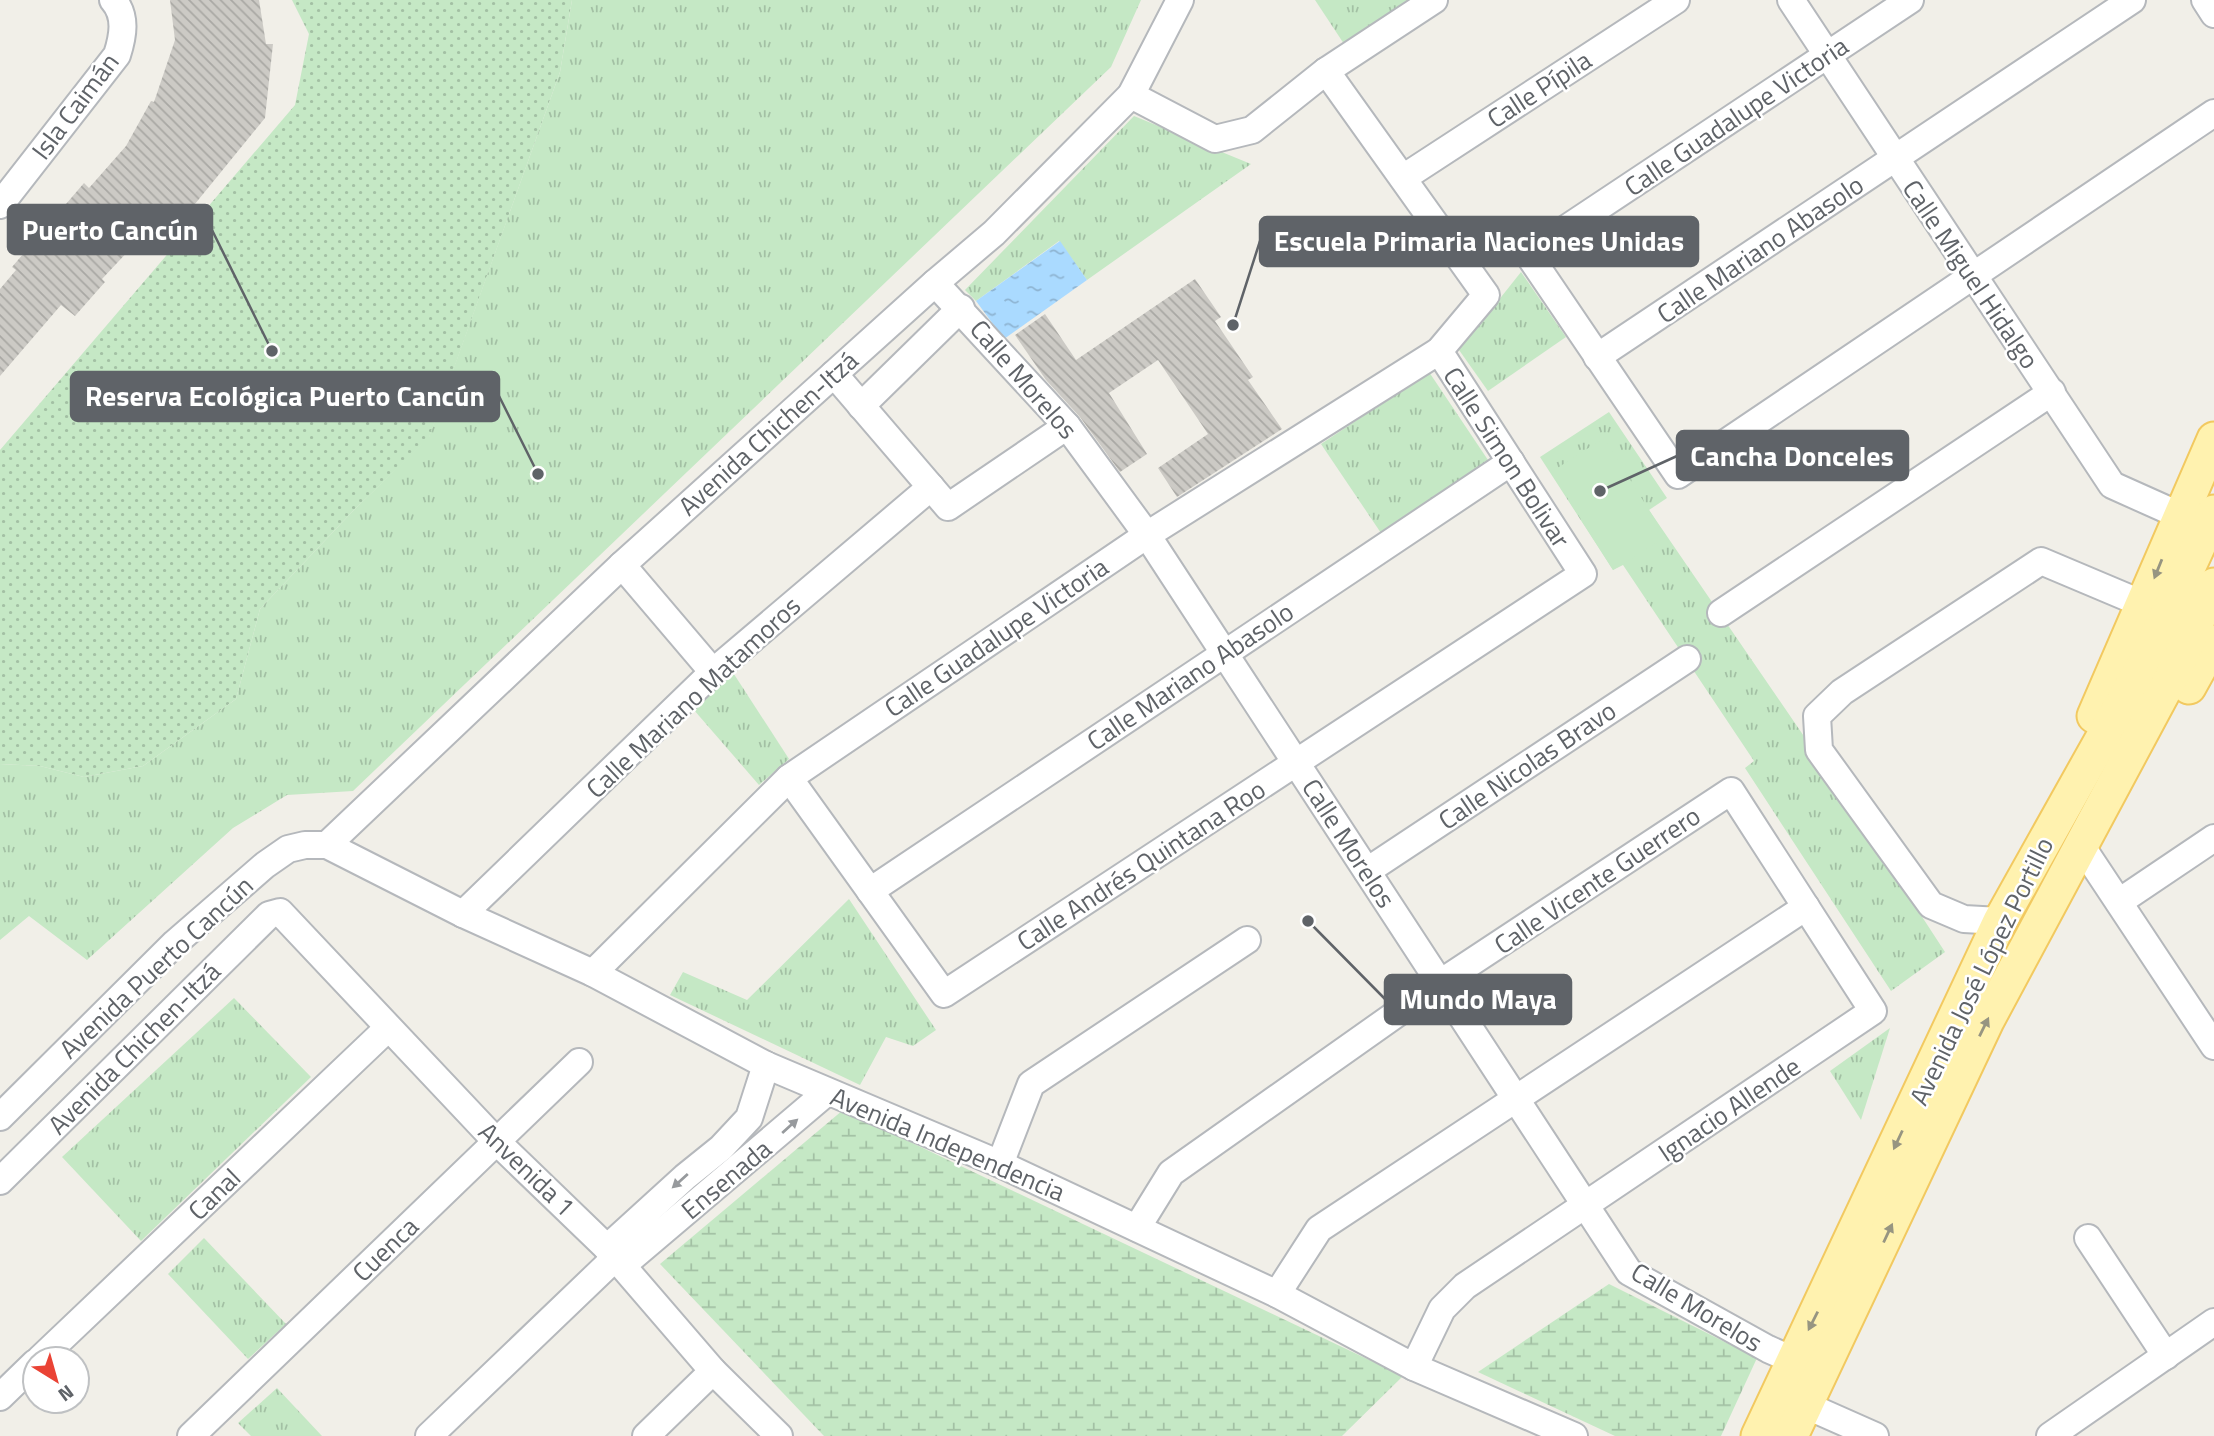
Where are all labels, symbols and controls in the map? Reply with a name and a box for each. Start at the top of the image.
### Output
street label: Calle Guadalupe Victoria [1616,26,1856,206]
street label: Calle Pípila [1479,41,1599,137]
street label: Isla Caimán [22,44,128,168]
street label: Calle Mariano Abasolo [1649,165,1871,333]
street label: Calle Miguel Hidalgo [1893,172,2049,376]
callout: Puerto Cancún [8,205,212,254]
text: Puerto Cancún [22,208,198,251]
callout: Escuela Primaria Naciones Unidas [1260,217,1698,266]
text: Escuela Primaria Naciones Unidas [1274,219,1684,262]
street label: Calle Morelos [961,311,1087,447]
street label: Avenida Chichen-Itzá [669,341,867,525]
street label: Calle Simon Bolivar [1434,359,1580,555]
callout: Reserva Ecológica Puerto Cancún [71,372,499,421]
text: Reserva Ecológica Puerto Cancún [85,374,485,417]
callout: Cancha Donceles [1677,431,1908,480]
text: Cancha Donceles [1690,434,1894,477]
street label: Calle Guadalupe Victoria [876,547,1116,727]
one-way arrow [2152,558,2163,579]
street label: Calle Mariano Matamoros [577,587,809,807]
street label: Calle Mariano Abasolo [1079,592,1301,760]
street label: Calle Nicolas Bravo [1430,691,1624,839]
street label: Calle Andrés Quintana Roo [1009,770,1273,960]
street label: Calle Morelos [1293,771,1405,915]
street label: Calle Vicente Guerrero [1486,796,1708,964]
street label: Avenida José López Portillo [1899,830,2063,1112]
street label: Avenida Puerto Cancún [50,867,262,1067]
street label: Avenida Chichen-Itzá [39,953,229,1143]
callout: Mundo Maya [1385,975,1571,1024]
text: Mundo Maya [1399,977,1557,1020]
one-way arrow [1979,1017,1990,1037]
street label: Ignacio Allende [1650,1047,1808,1171]
street label: Avenida Independencia [825,1077,1071,1211]
street label: Anvenida 1 [470,1113,584,1225]
one-way arrow [781,1118,799,1134]
street label: Ensenada [672,1130,780,1228]
one-way arrow [1893,1130,1904,1151]
street label: Canal [179,1159,249,1229]
one-way arrow [671,1173,688,1189]
street label: Cuenca [343,1207,427,1291]
one-way arrow [1882,1223,1894,1243]
street label: Calle Morelos [1624,1252,1770,1362]
one-way arrow [1808,1311,1820,1331]
north arrow [21,1345,91,1415]
text: N [53,1378,81,1410]

